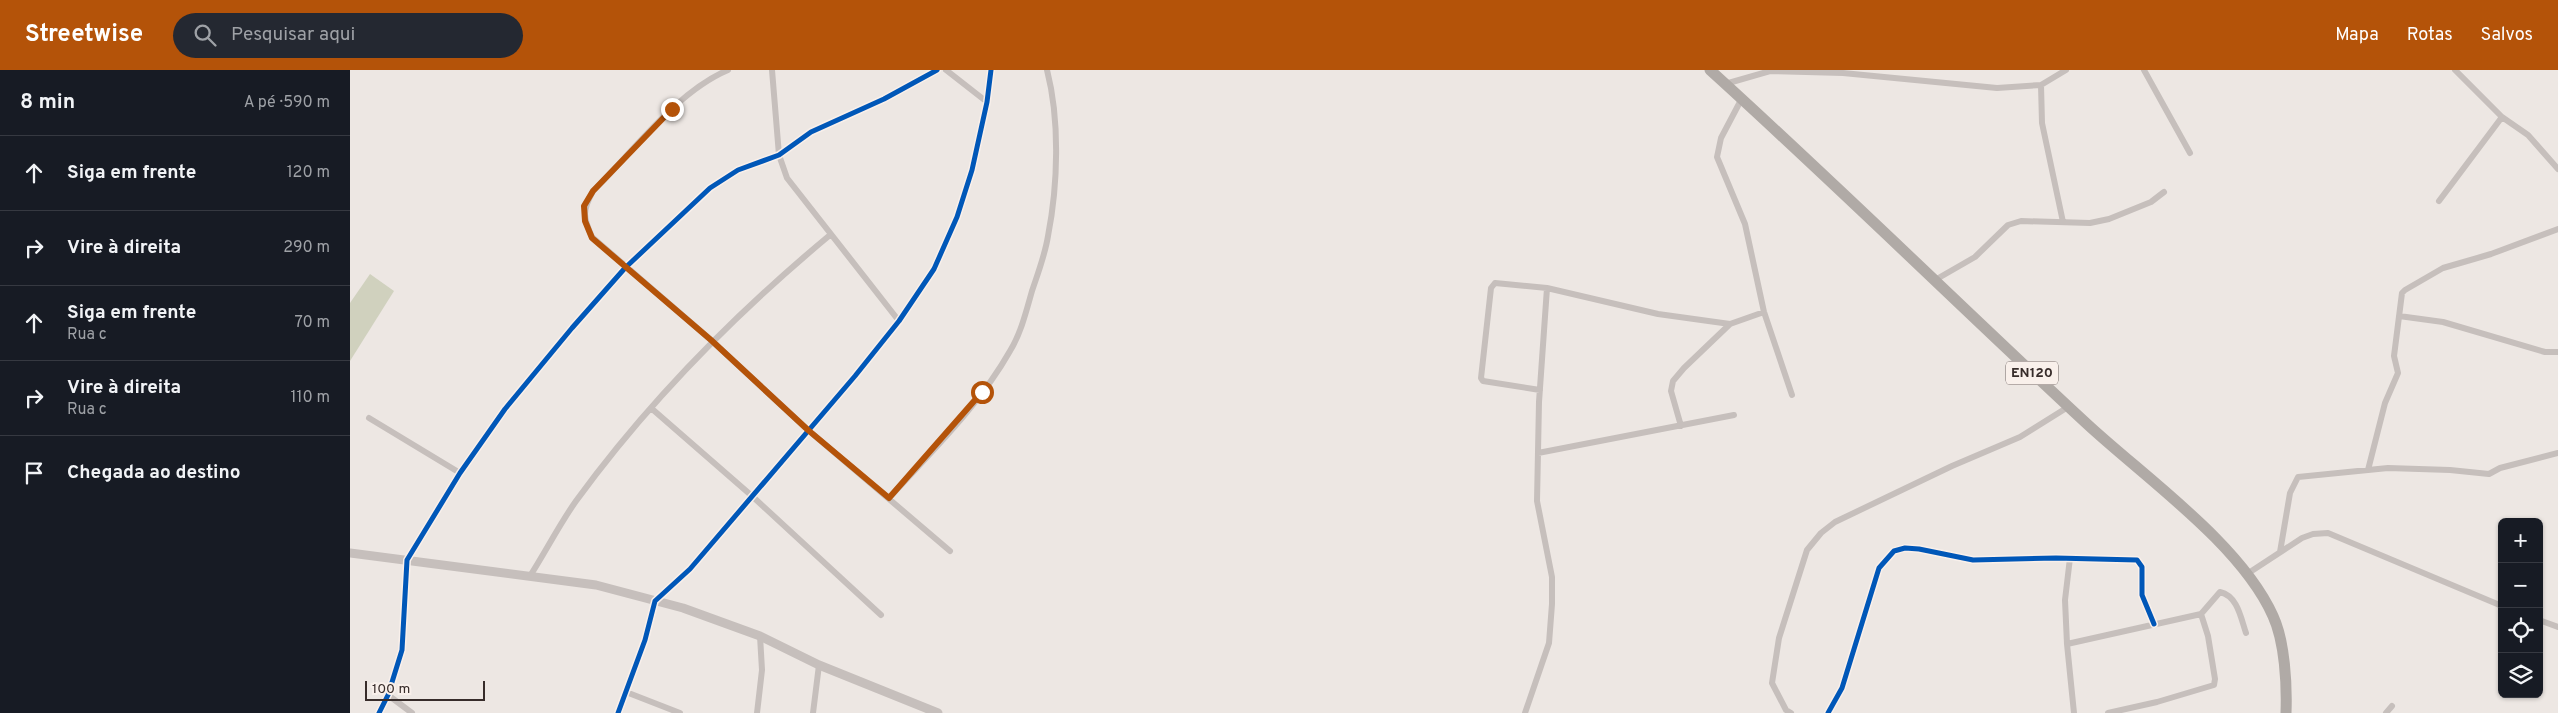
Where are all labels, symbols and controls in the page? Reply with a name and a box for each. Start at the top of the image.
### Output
search box [173,13,523,58]
text: Streetwise [25,20,143,50]
icon: search [191,21,219,49]
text: Pesquisar aqui [231,23,355,47]
text: Mapa [2335,24,2379,47]
text: Rotas [2407,24,2453,47]
text: Salvos [2481,24,2533,47]
text: 8 min [20,89,75,116]
text: A pé · 590 m [244,93,330,113]
route end [661,98,684,121]
icon: ahead [20,159,48,187]
text: Siga em frente [67,161,196,185]
text: 120 m [287,163,330,183]
icon: right [20,234,48,262]
text: Vire à direita [67,236,181,260]
text: 290 m [283,238,330,258]
text: Siga em frente [67,301,196,325]
icon: ahead [20,309,48,337]
text: 70 m [295,313,330,333]
text: Rua c [67,325,107,345]
road number: EN120 [2006,362,2058,384]
text: Vire à direita [67,376,181,400]
route start [971,381,994,404]
icon: right [20,384,48,412]
text: 110 m [290,388,330,408]
text: Rua c [67,400,107,420]
icon: arrive [20,459,48,487]
text: Chegada ao destino [67,461,241,485]
map controls [2498,518,2543,698]
button: + [2498,518,2543,563]
button: − [2498,563,2543,608]
button: locate [2498,608,2543,653]
button: layers [2498,653,2543,698]
scale bar [365,678,485,701]
text: 100 m [372,681,410,698]

